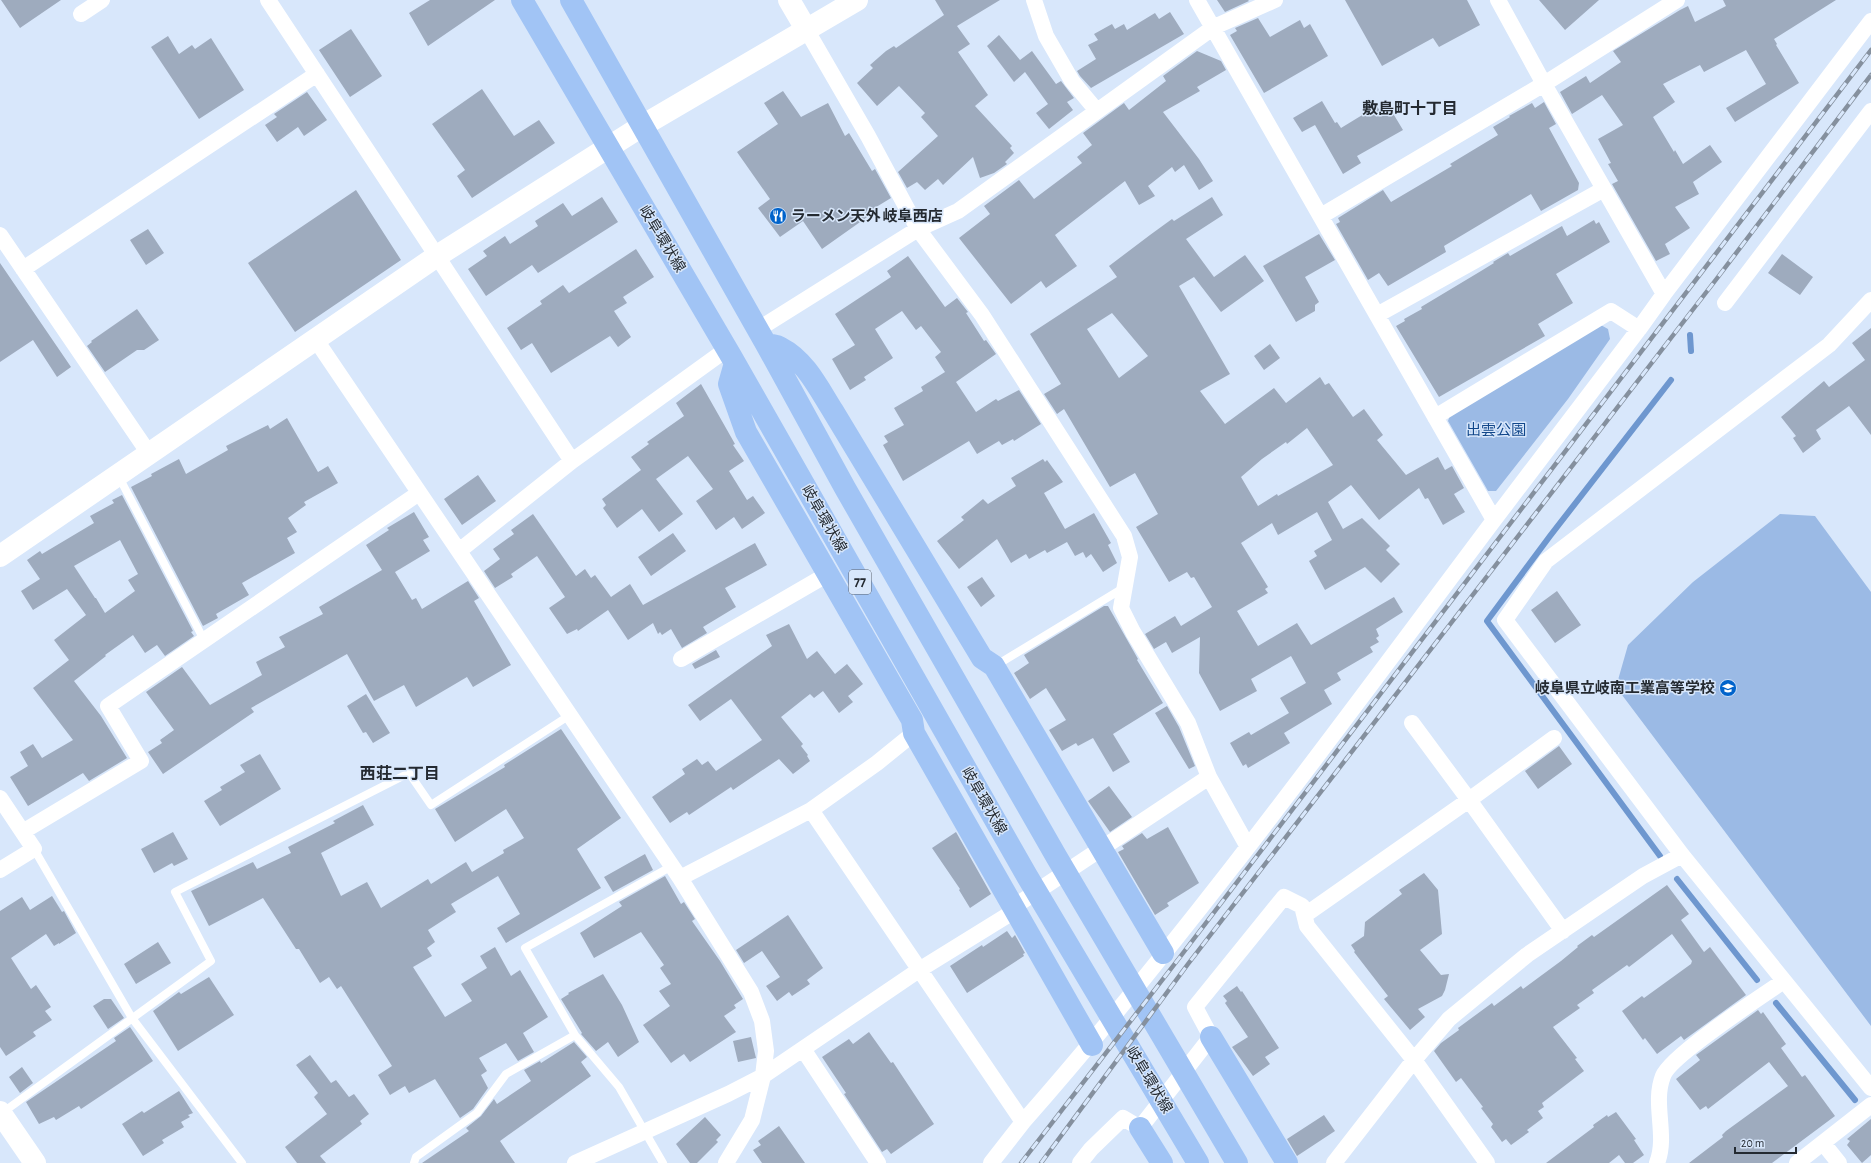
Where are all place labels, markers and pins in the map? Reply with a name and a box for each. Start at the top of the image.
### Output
restaurant icon: ラーメン天外 岐阜西店 [768,206,788,226]
place label: ラーメン天外 岐阜西店 [791,207,943,224]
school or university icon: 岐阜県立岐南工業高等学校 [1718,678,1738,698]
place label: 岐阜県立岐南工業高等学校 [1535,679,1715,696]

